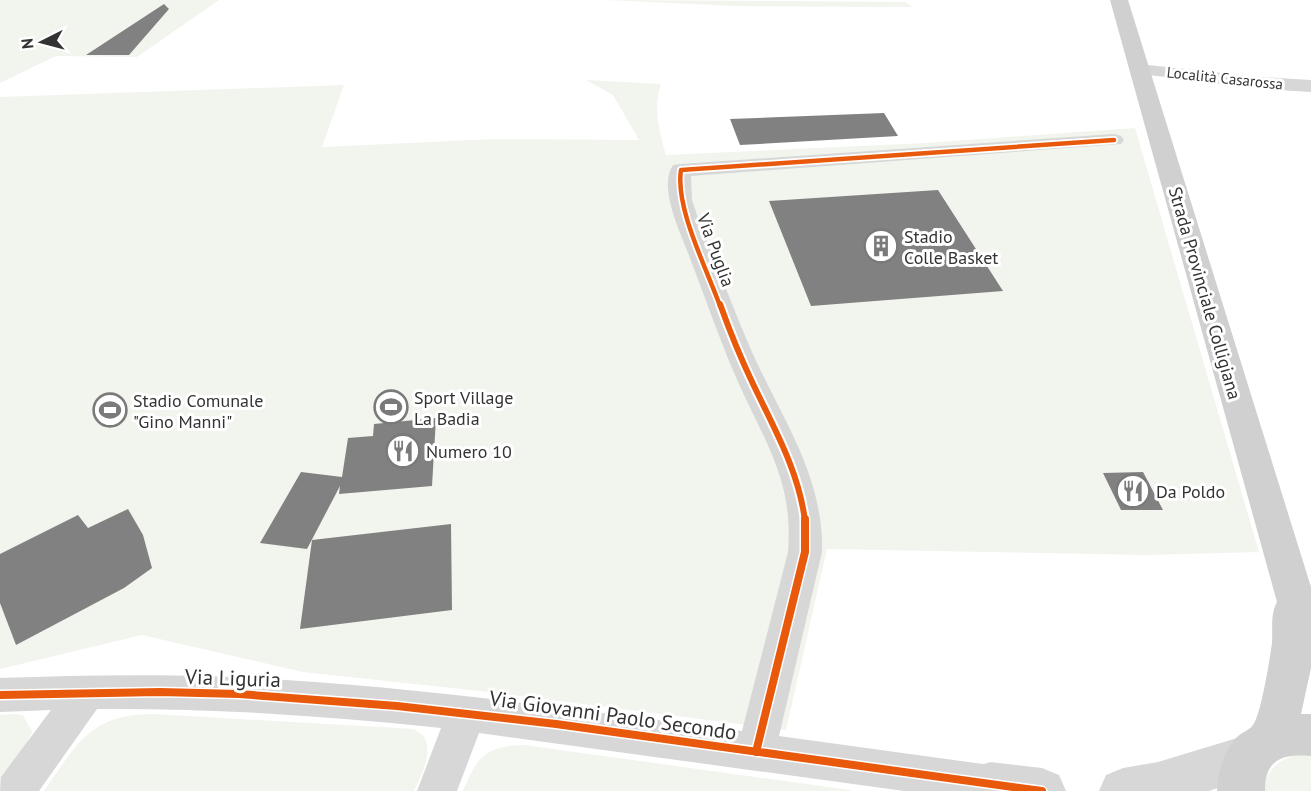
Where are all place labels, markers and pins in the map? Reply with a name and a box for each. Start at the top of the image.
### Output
place label: Stadio Colle Basket [904,225,998,269]
building icon: Stadio Colle Basket [863,228,899,264]
place label: Sport Village La Badia [414,386,513,430]
place label: Stadio Comunale "Gino Manni" [133,389,263,433]
sports icon: Sport Village La Badia [373,389,409,425]
sports icon: Stadio Comunale "Gino Manni" [92,392,128,428]
restaurant icon: Numero 10 [385,433,421,469]
place label: Numero 10 [426,440,512,463]
restaurant icon: Da Poldo [1115,473,1151,509]
place label: Da Poldo [1156,480,1225,503]

